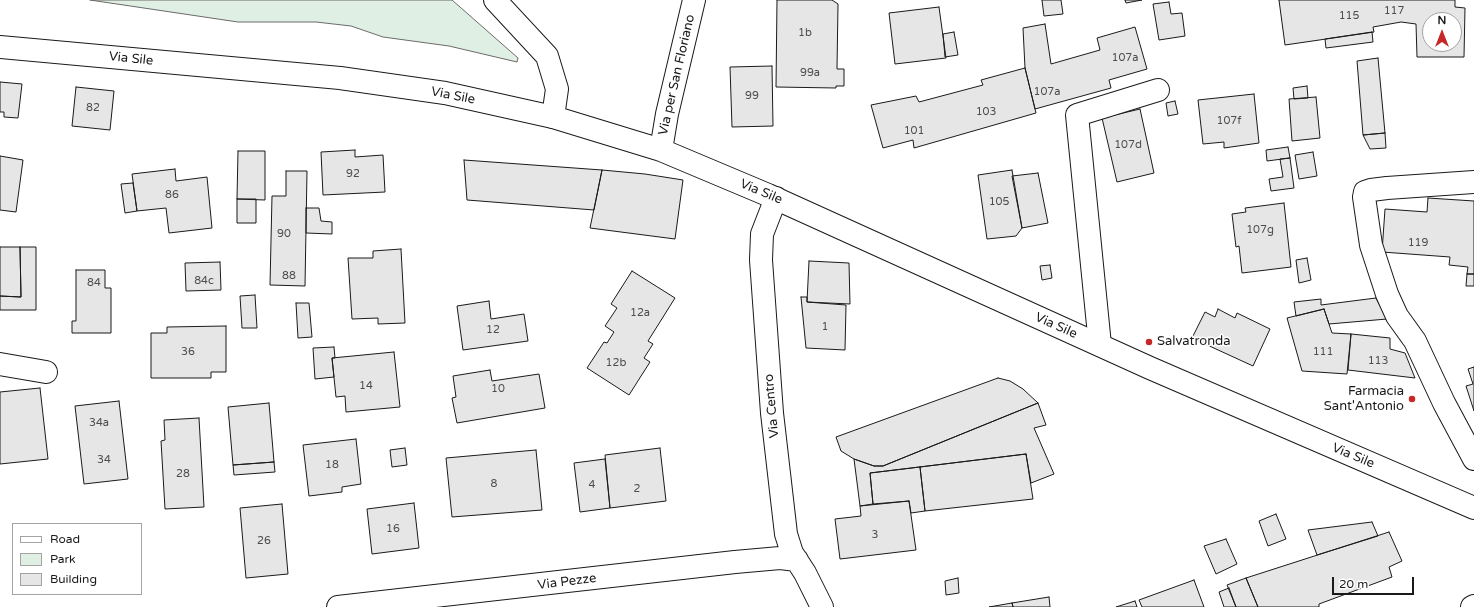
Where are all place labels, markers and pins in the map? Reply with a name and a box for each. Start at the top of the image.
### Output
place label: Salvatronda [1157,334,1231,350]
marker: Salvatronda [1144,337,1154,347]
place label: Farmacia Sant'Antonio [1324,384,1404,415]
marker: Farmacia Sant'Antonio [1407,394,1417,404]

